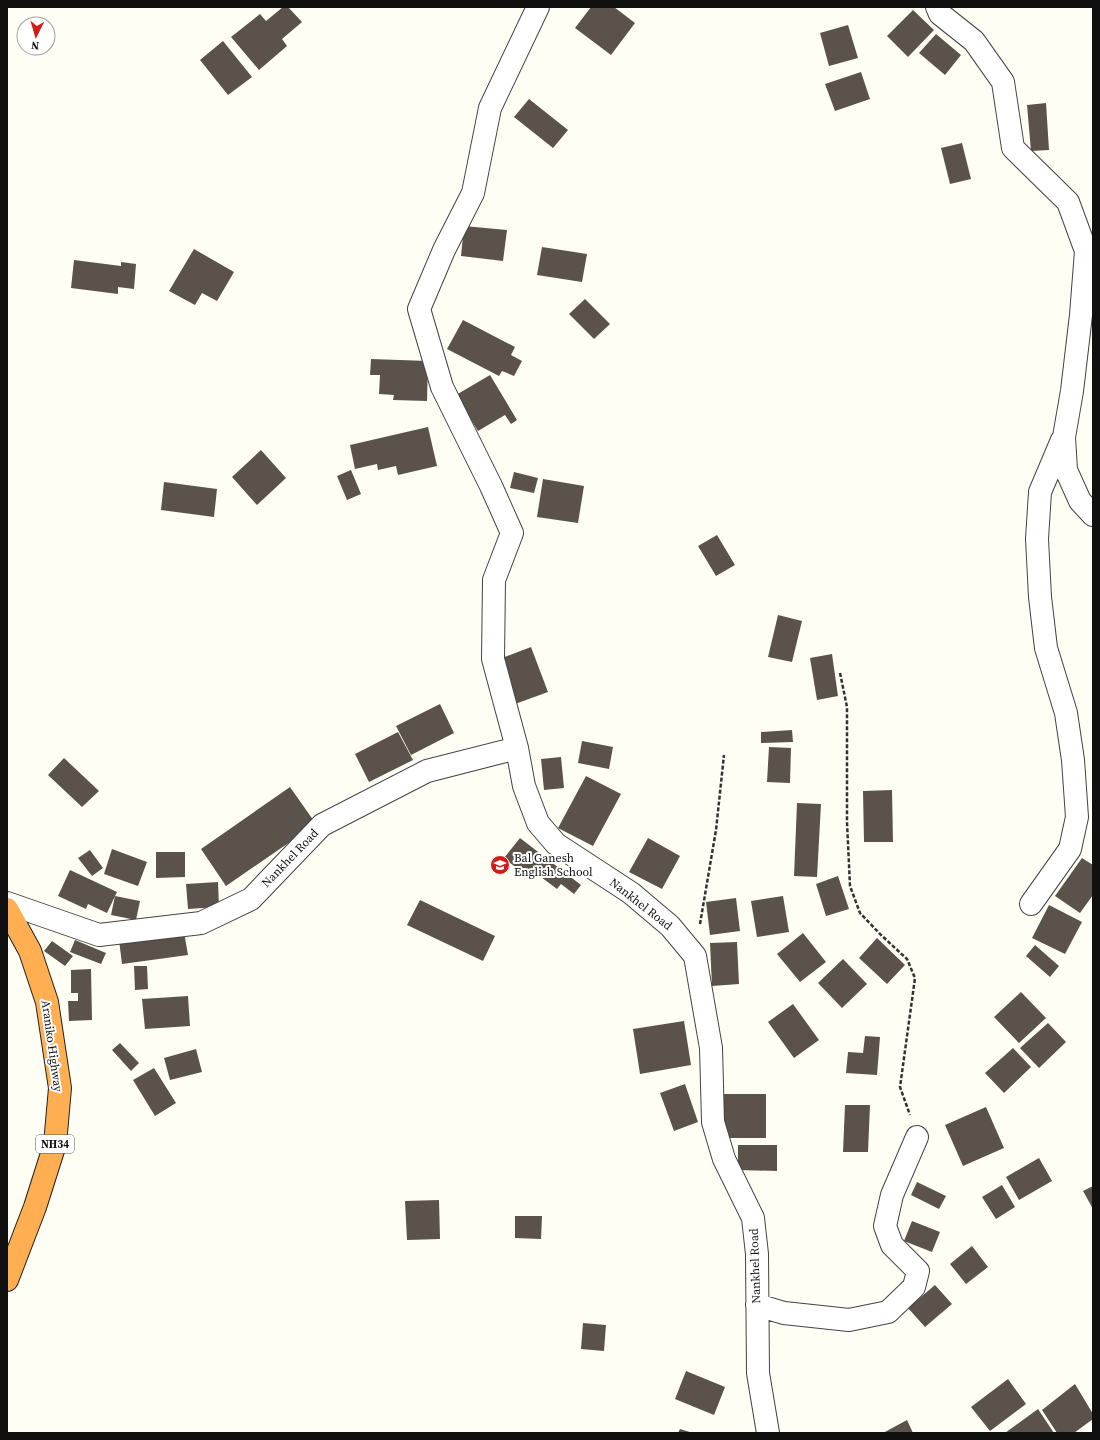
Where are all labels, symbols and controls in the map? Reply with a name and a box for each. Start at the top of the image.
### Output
north arrow [16,16,56,56]
text: N [31,38,40,53]
street label: Nankhel Road [258,825,322,891]
place label: Bal Ganesh English School [514,850,593,880]
school or university icon: Bal Ganesh English School [489,854,511,876]
street label: Nankhel Road [606,875,676,934]
street label: Araniko Highway [38,999,66,1094]
road number: NH34 [36,1135,74,1153]
street label: Nankhel Road [746,1228,764,1304]

